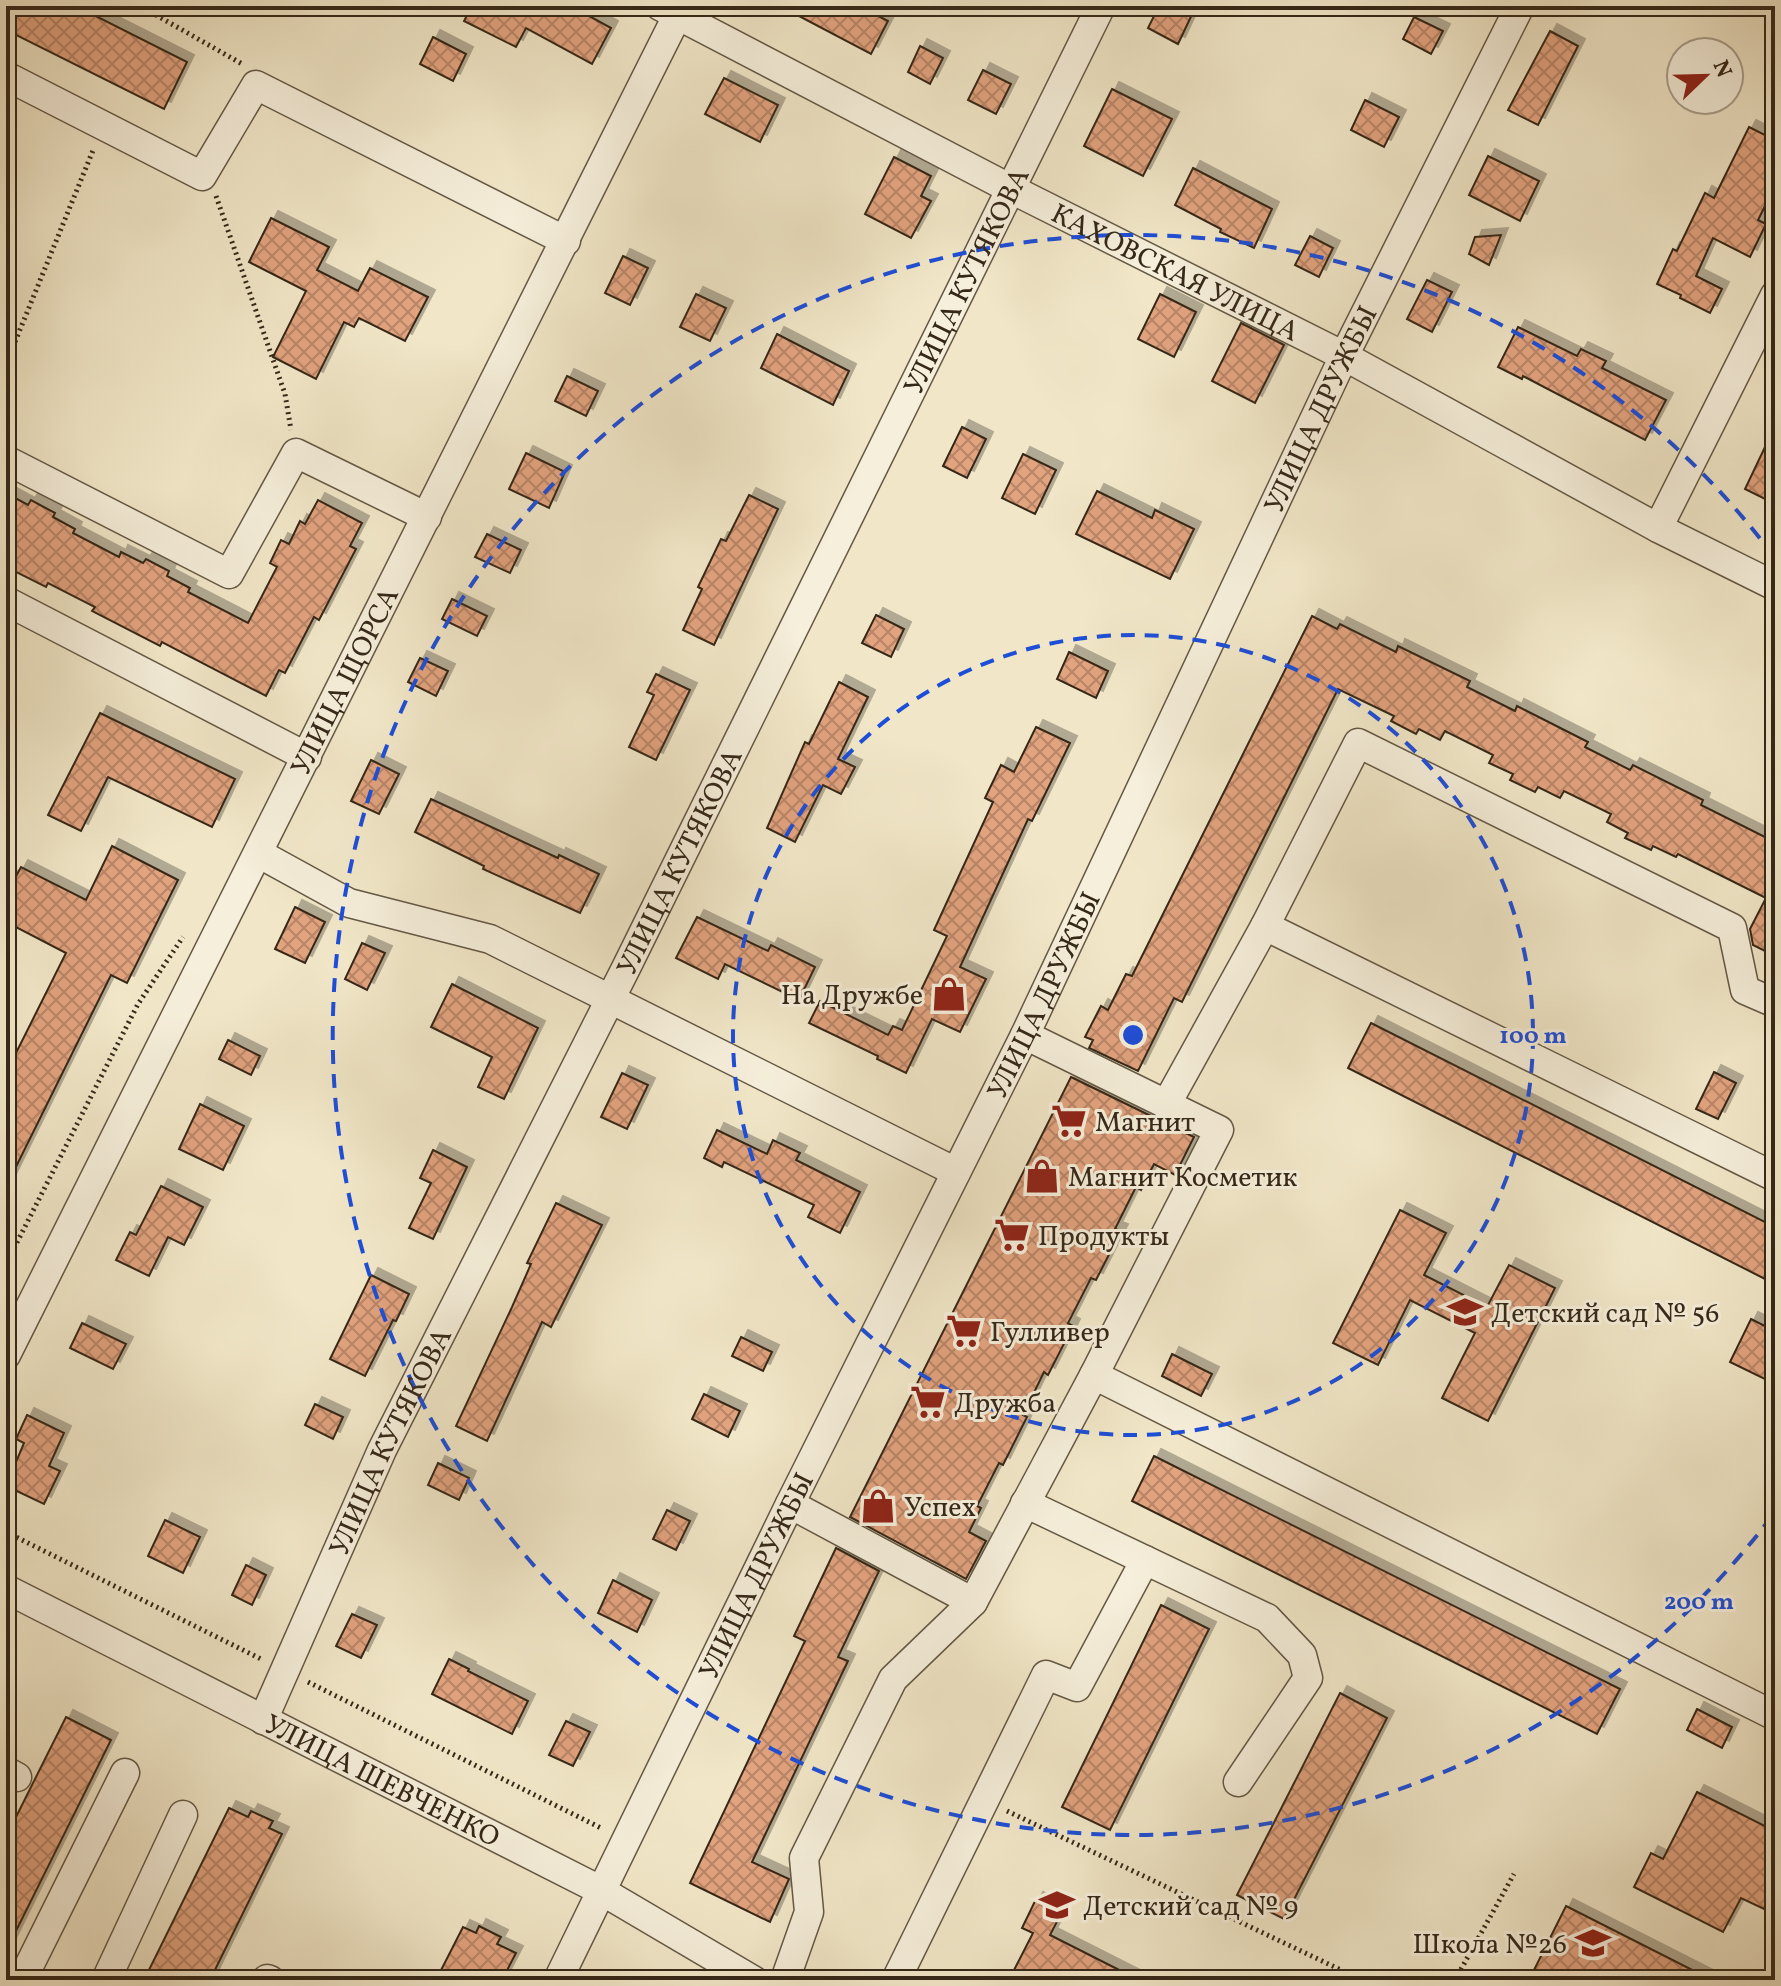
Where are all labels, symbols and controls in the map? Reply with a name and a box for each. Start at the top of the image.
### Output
north arrow [1665,36,1745,116]
text: N [1704,56,1739,83]
street label: УЛИЦА КУТЯКОВА [895,161,1040,402]
street label: КАХОВСКАЯ УЛИЦА [1044,195,1305,353]
street label: УЛИЦА ДРУЖБЫ [1256,300,1388,520]
street label: УЛИЦА ЩОРСА [282,581,410,783]
street label: УЛИЦА КУТЯКОВА [608,742,753,983]
street label: УЛИЦА ДРУЖБЫ [979,886,1112,1106]
shop icon: На Дружбе [930,975,968,1013]
place label: На Дружбе [781,977,923,1016]
text: 100 m [1499,1020,1567,1054]
centre of rings [1119,1021,1147,1049]
supermarket icon: Магнит [1050,1102,1088,1140]
place label: Магнит [1095,1104,1195,1143]
shop icon: Магнит Косметик [1023,1157,1061,1195]
place label: Магнит Косметик [1068,1159,1298,1198]
supermarket icon: Продукты [993,1216,1031,1254]
place label: Продукты [1038,1218,1169,1257]
school or university icon: Детский сад № 56 [1446,1293,1484,1331]
place label: Детский сад № 56 [1491,1295,1719,1334]
supermarket icon: Гулливер [945,1312,983,1350]
place label: Гулливер [990,1314,1110,1353]
street label: УЛИЦА КУТЯКОВА [321,1321,463,1563]
supermarket icon: Дружба [909,1383,947,1421]
place label: Дружба [954,1385,1056,1424]
street label: УЛИЦА ДРУЖБЫ [690,1467,825,1687]
shop icon: Успех [859,1487,897,1525]
place label: Успех [904,1489,976,1528]
text: 200 m [1664,1586,1734,1620]
street label: УЛИЦА ШЕВЧЕНКО [257,1706,506,1858]
school or university icon: Детский сад № 9 [1038,1886,1076,1924]
place label: Детский сад № 9 [1083,1888,1298,1927]
school or university icon: Школа №26 [1574,1924,1612,1962]
place label: Школа №26 [1413,1926,1567,1965]

